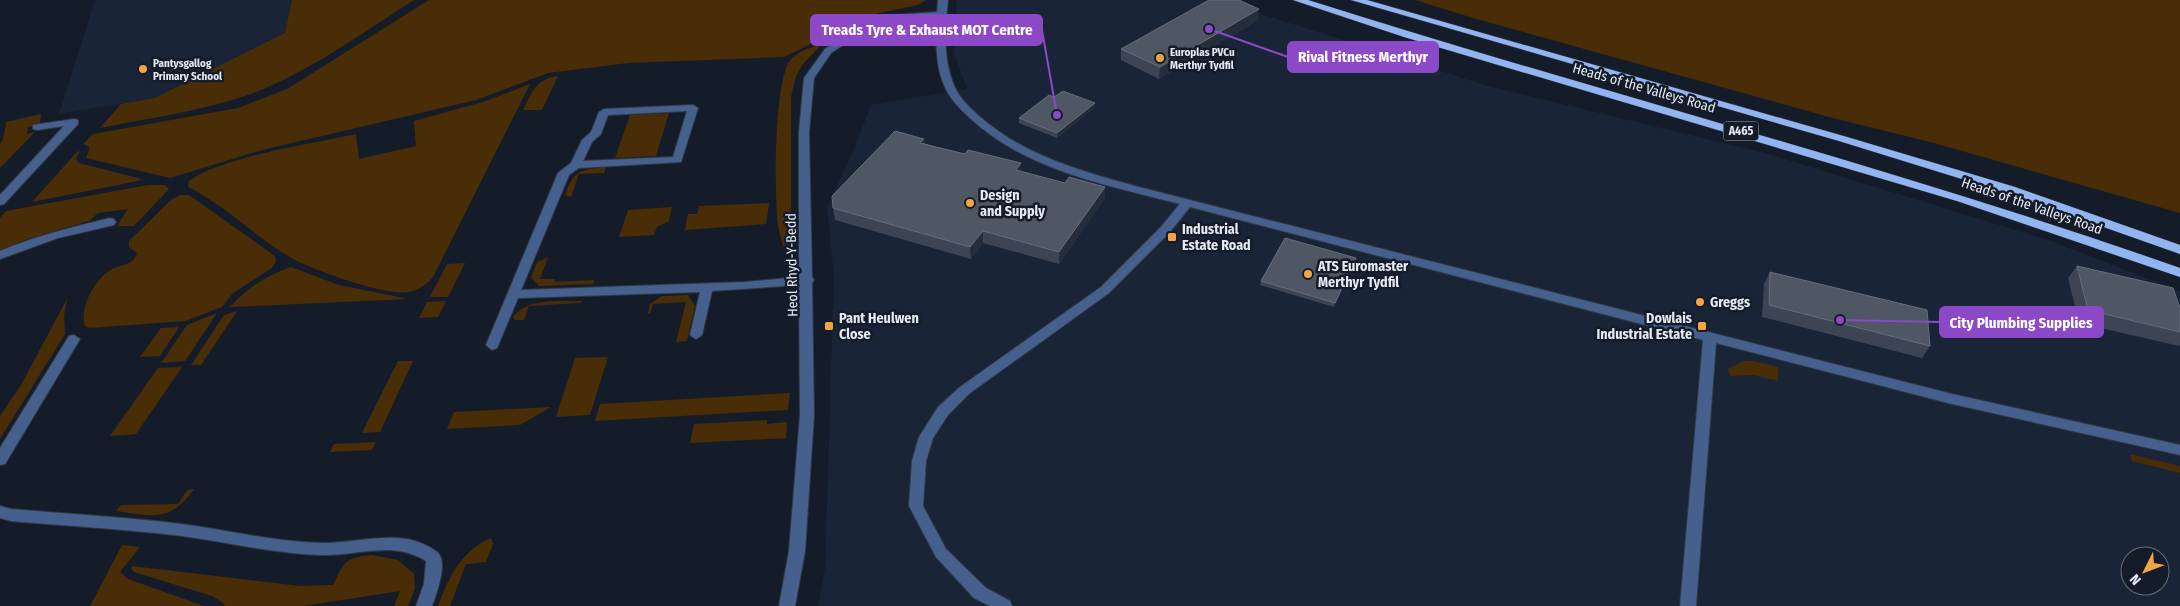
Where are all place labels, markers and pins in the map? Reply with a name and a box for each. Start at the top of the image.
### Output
callout: Treads Tyre & Exhaust MOT Centre [811,15,1042,45]
callout: Rival Fitness Merthyr [1288,42,1438,72]
place label: Europlas PVCu Merthyr Tydfil [1170,46,1235,72]
marker: Europlas PVCu Merthyr Tydfil [1154,52,1166,64]
place label: Pantysgallog Primary School [153,57,223,83]
marker: Pantysgallog Primary School [137,63,149,75]
place label: Design and Supply [980,187,1045,220]
marker: Design and Supply [964,197,976,209]
place label: Industrial Estate Road [1182,221,1251,254]
marker: Industrial Estate Road [1166,231,1178,243]
place label: ATS Euromaster Merthyr Tydfil [1317,258,1409,291]
marker: ATS Euromaster Merthyr Tydfil [1302,268,1314,280]
place label: Greggs [1710,294,1750,311]
marker: Greggs [1694,296,1706,308]
callout: City Plumbing Supplies [1940,307,2103,337]
place label: Pant Heulwen Close [839,310,919,343]
place label: Dowlais Industrial Estate [1596,310,1692,343]
marker: Pant Heulwen Close [823,320,835,332]
marker: Dowlais Industrial Estate [1696,320,1708,332]

